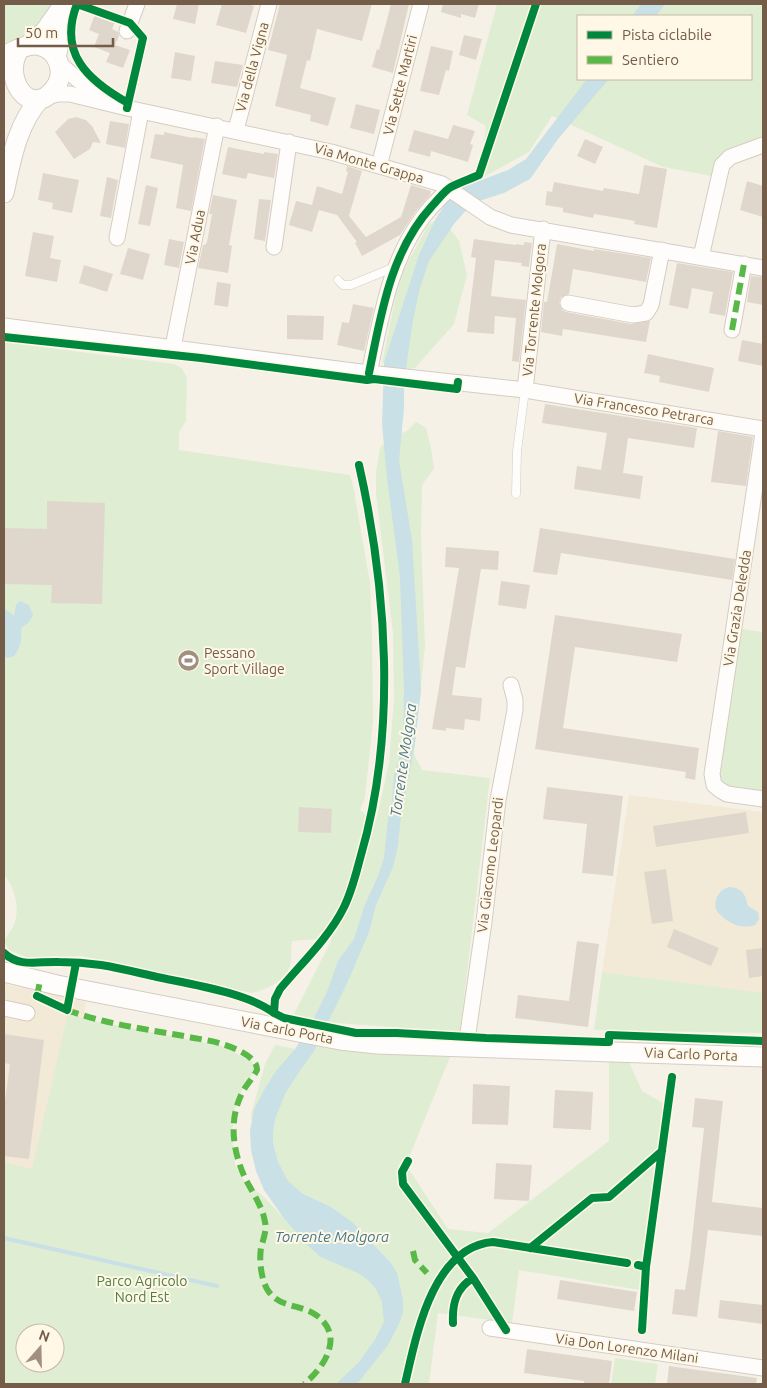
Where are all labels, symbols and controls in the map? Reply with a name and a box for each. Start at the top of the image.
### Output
scale bar [18,15,112,47]
legend [577,15,752,80]
street label: Via della Vigna [232,20,272,114]
text: 50 m [25,24,58,41]
text: Pista ciclabile [622,26,712,43]
street label: Via Sette Martiri [380,33,420,137]
text: Sentiero [622,51,679,68]
street label: Via Monte Grappa [312,140,426,186]
street label: Via Adua [182,208,208,266]
street label: Via Torrente Molgora [519,243,549,377]
street label: Via Francesco Petrarca [573,390,715,428]
street label: Via Grazia Deledda [720,549,754,667]
place label: Pessano Sport Village [204,645,285,677]
sports icon: Pessano Sport Village [176,649,200,673]
water label: Torrente Molgora [387,702,419,818]
street label: Via Giacomo Leopardi [474,796,506,934]
street label: Via Carlo Porta [239,1013,335,1047]
street label: Via Carlo Porta [644,1044,738,1064]
water label: Torrente Molgora [275,1228,389,1245]
park label: Parco Agricolo Nord Est [97,1273,187,1305]
north arrow [15,1323,65,1373]
text: N [37,1326,52,1345]
street label: Via Don Lorenzo Milani [554,1330,700,1366]

